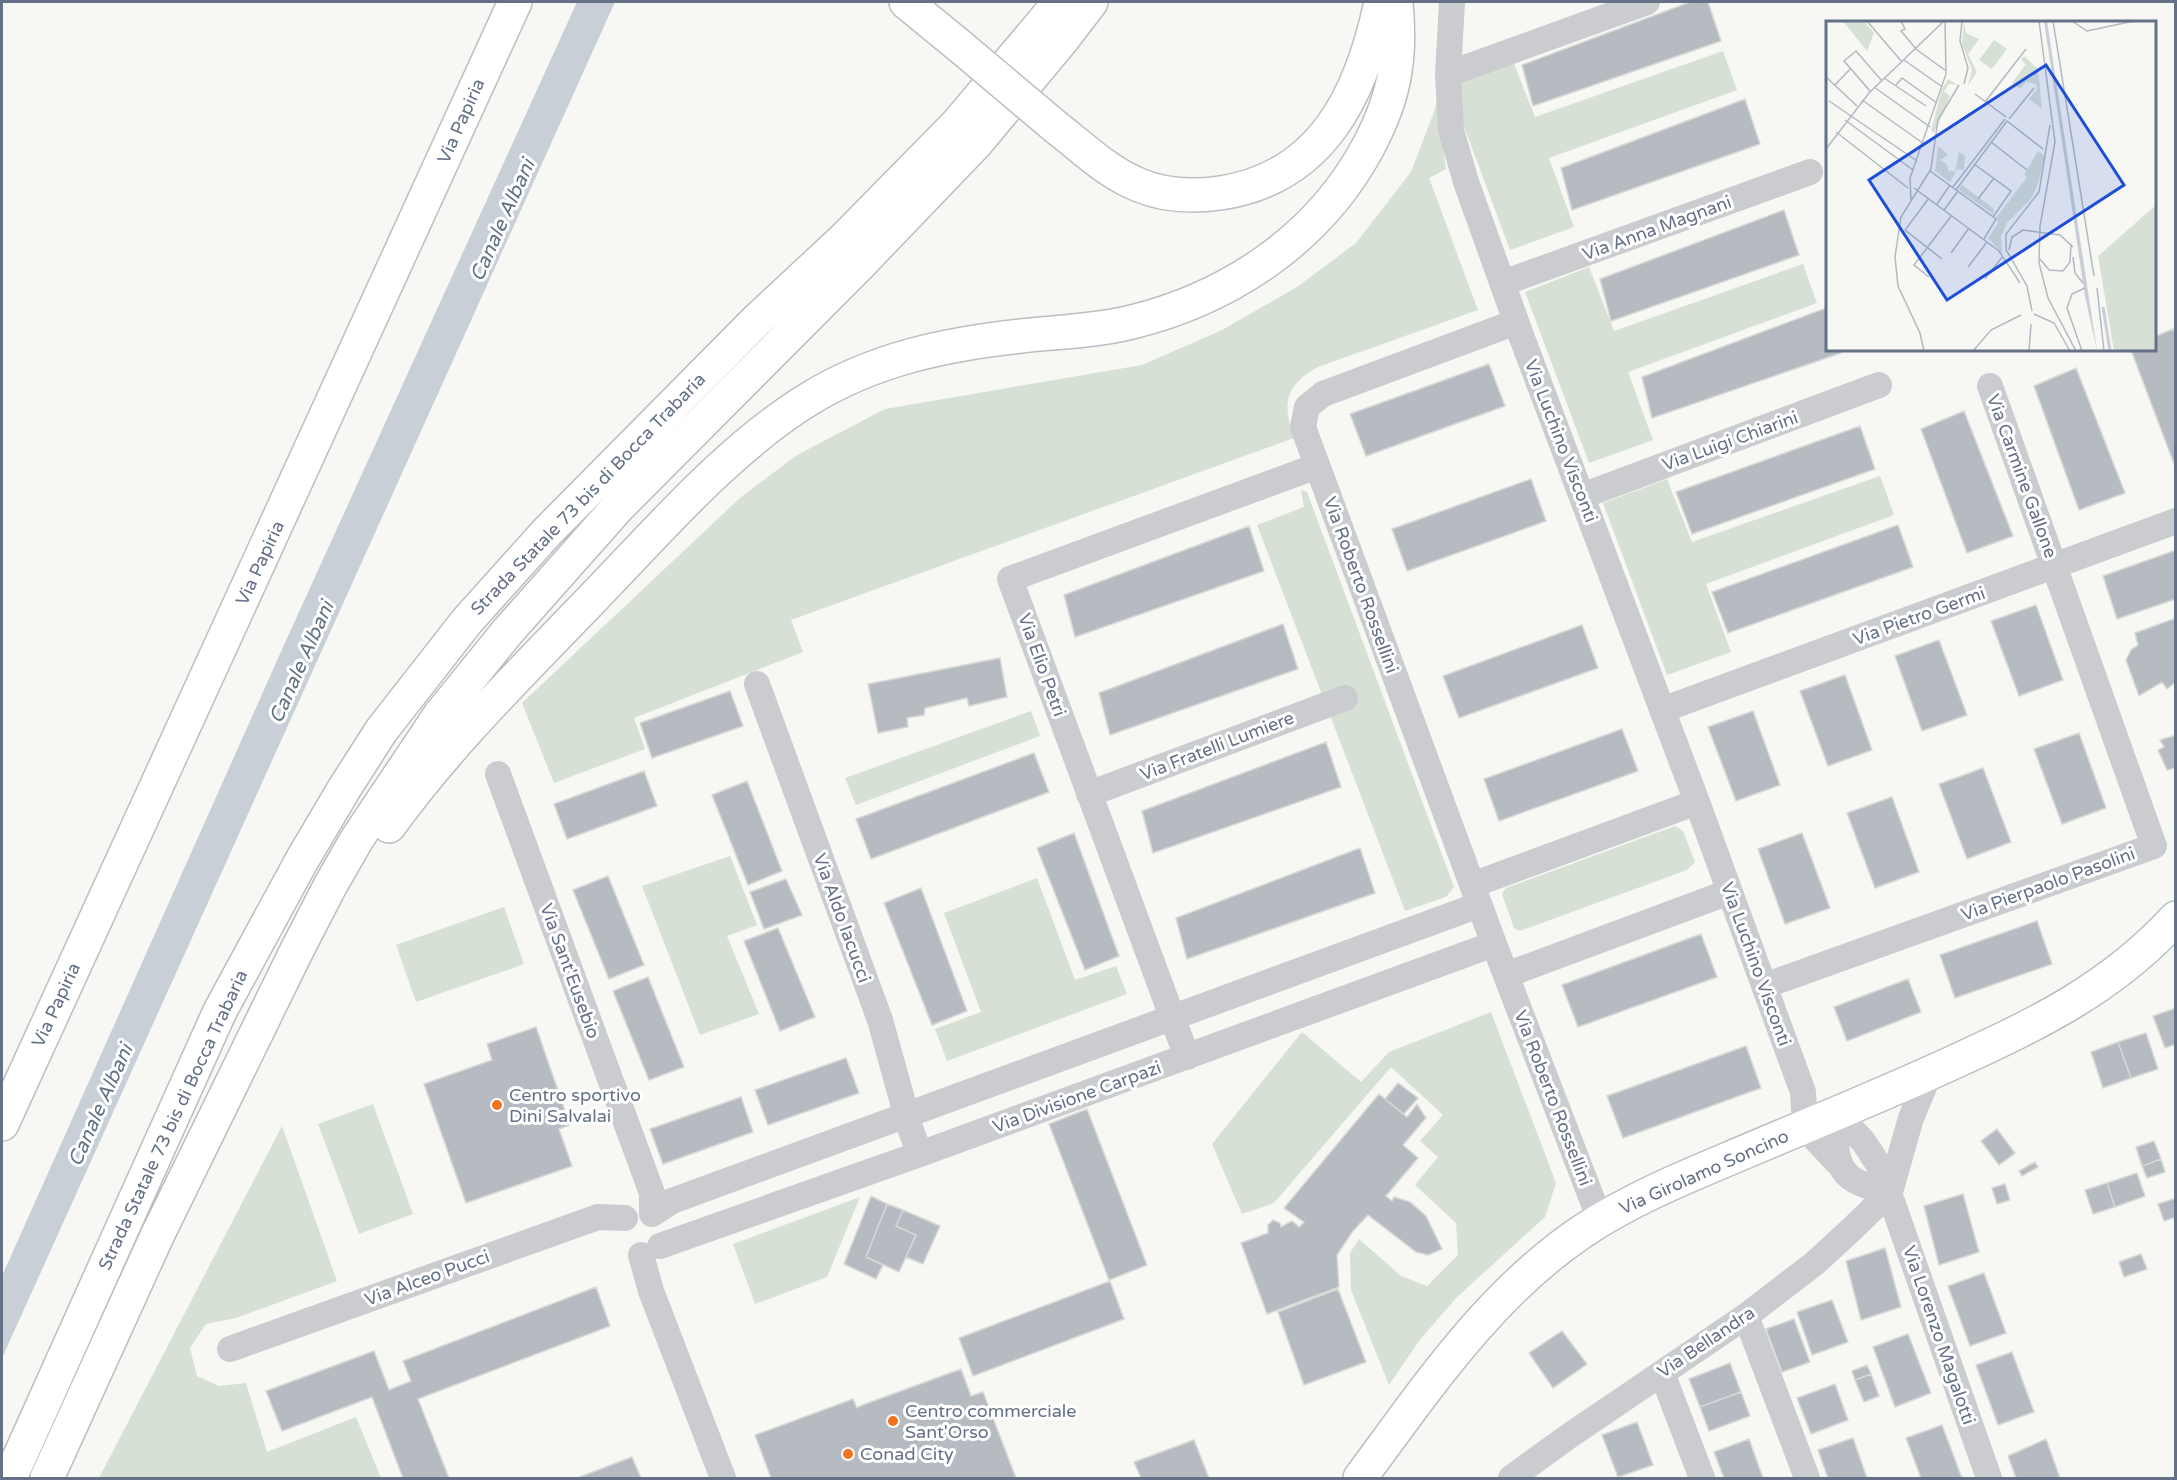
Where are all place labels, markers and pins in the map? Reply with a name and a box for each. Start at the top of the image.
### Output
place label: Centro sportivo Dini Salvalai [509,1084,641,1127]
marker: Centro sportivo Dini Salvalai [490,1098,504,1112]
place label: Centro commerciale Sant'Orso [905,1400,1076,1443]
marker: Centro commerciale Sant'Orso [886,1414,900,1428]
place label: Conad City [860,1443,954,1465]
marker: Conad City [841,1447,855,1461]

